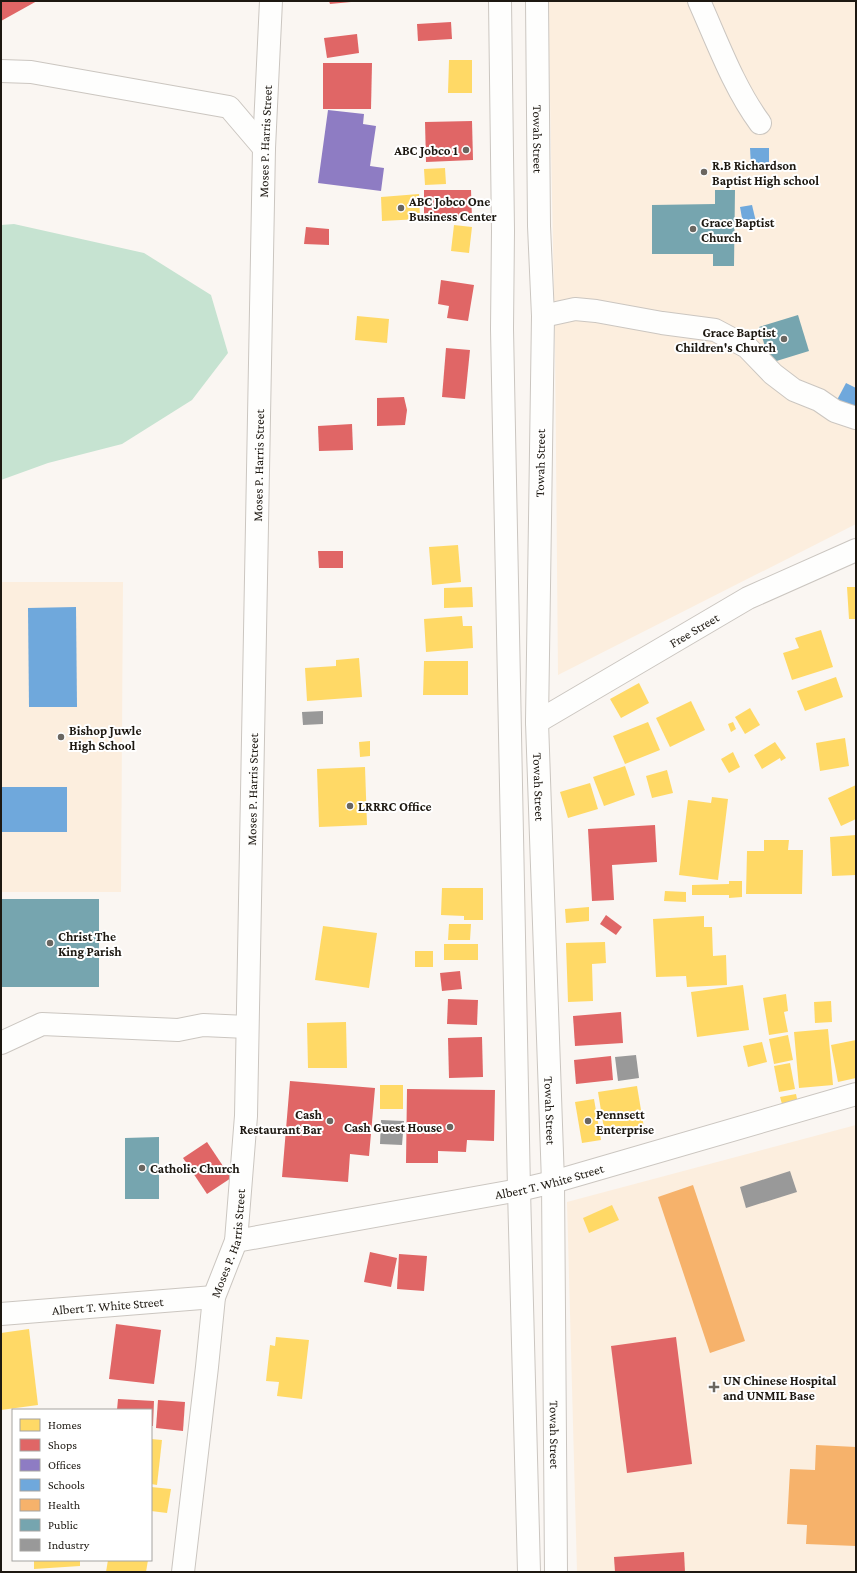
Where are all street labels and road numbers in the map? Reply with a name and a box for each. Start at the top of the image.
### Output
street label: Moses P. Harris Street [256,84,275,198]
street label: Towah Street [530,105,546,174]
street label: Moses P. Harris Street [250,408,267,522]
street label: Towah Street [532,428,548,497]
street label: Free Street [666,609,722,650]
street label: Moses P. Harris Street [244,732,261,846]
street label: Towah Street [531,752,548,822]
street label: Towah Street [542,1076,559,1146]
street label: Albert T. White Street [494,1160,606,1202]
street label: Moses P. Harris Street [207,1188,248,1300]
street label: Albert T. White Street [51,1294,165,1317]
street label: Towah Street [547,1400,563,1470]

